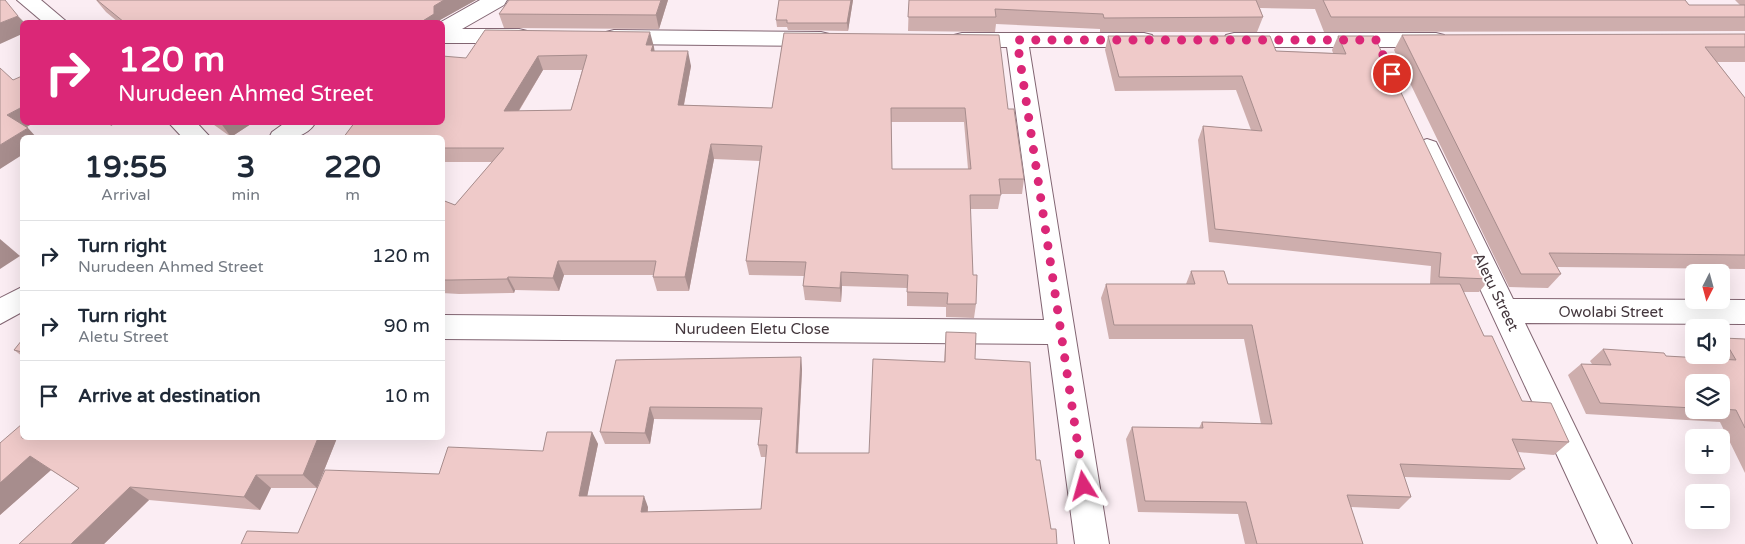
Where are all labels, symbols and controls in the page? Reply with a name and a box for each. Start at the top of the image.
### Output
text: 120 m [118,39,225,81]
icon: right [35,40,100,105]
pin [1371,53,1413,95]
icon: arrive [1378,60,1406,88]
text: Nurudeen Ahmed Street [118,81,373,107]
text: 19:55 [84,149,167,186]
text: 3 [236,149,255,186]
text: 220 [324,149,381,186]
text: Arrival [101,185,151,205]
text: min [232,185,260,205]
text: m [345,185,360,205]
text: Turn right [78,235,166,257]
icon: right [35,242,63,270]
text: 120 m [372,245,430,267]
street label: Aletu Street [1469,250,1523,334]
text: Nurudeen Ahmed Street [78,257,264,277]
north arrow [1685,264,1730,309]
map controls [1685,264,1730,529]
street label: Owolabi Street [1558,303,1664,321]
text: Turn right [78,305,166,327]
icon: right [35,312,63,340]
text: 90 m [384,315,430,337]
button: sound [1685,319,1730,364]
street label: Nurudeen Eletu Close [675,320,829,338]
text: Aletu Street [78,327,169,347]
button: layers [1685,374,1730,419]
icon: arrive [35,382,63,410]
text: Arrive at destination [78,385,261,407]
text: 10 m [384,385,430,407]
button: + [1685,429,1730,474]
position arrow [1057,459,1109,511]
button: − [1685,484,1730,529]

